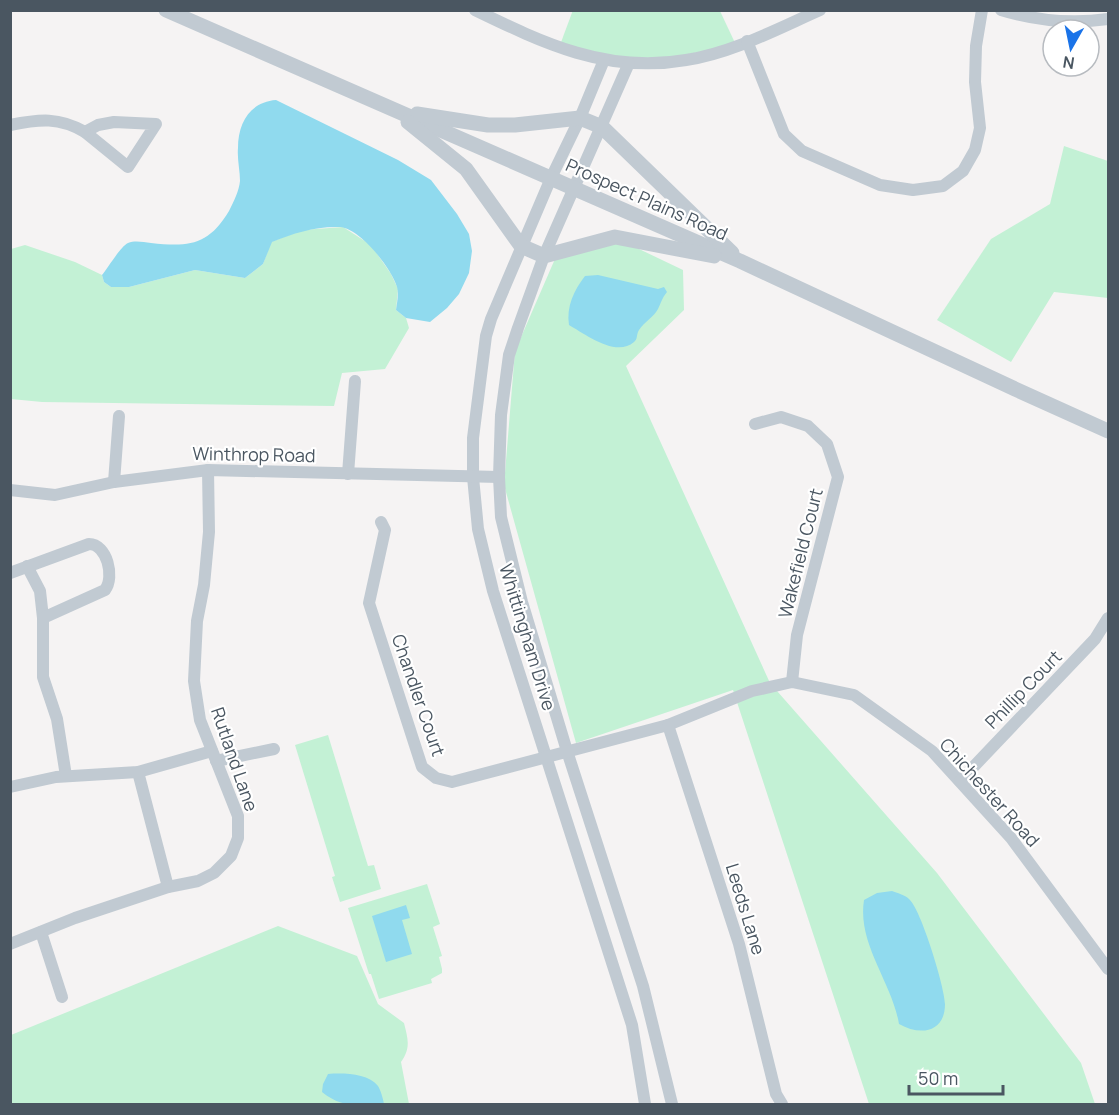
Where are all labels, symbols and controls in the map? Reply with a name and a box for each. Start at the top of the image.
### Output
north arrow [1041,18,1101,78]
text: N [1061,51,1076,75]
street label: Prospect Plains Road [562,152,732,246]
street label: Winthrop Road [192,441,316,467]
street label: Wakefield Court [772,486,828,620]
street label: Whittingham Drive [494,561,562,713]
street label: Chandler Court [387,631,451,759]
street label: Phillip Court [979,644,1067,734]
street label: Rutland Lane [206,704,264,814]
street label: Chichester Road [935,732,1045,852]
street label: Leeds Lane [721,860,771,958]
scale bar [909,1058,1004,1096]
text: 50 m [918,1066,958,1090]

